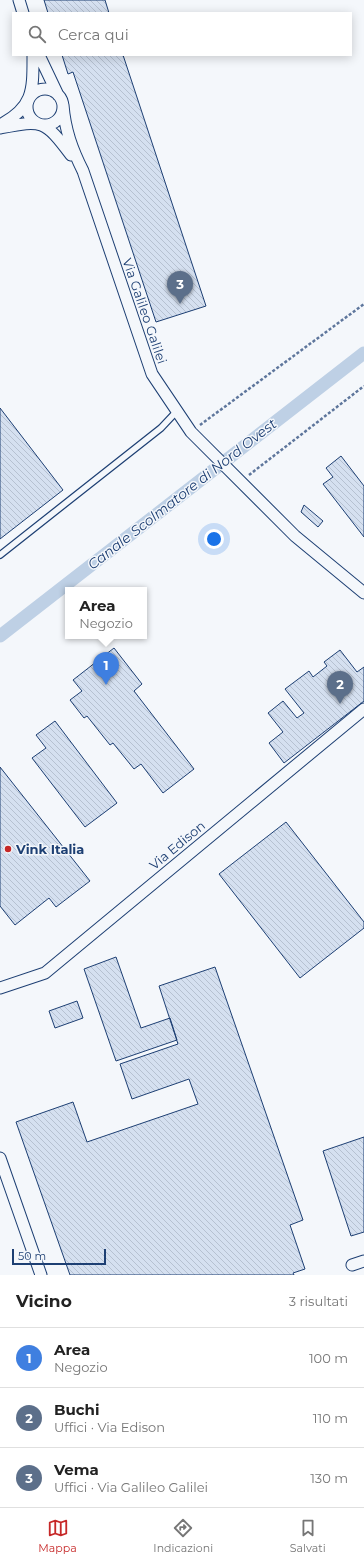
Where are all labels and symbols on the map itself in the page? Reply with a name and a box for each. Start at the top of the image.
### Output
street label: Via Galileo Galilei [119,256,171,366]
pin: 3 [167,271,193,304]
water label: Canale Scolmatore di Nord Ovest [84,414,280,573]
your location [204,529,224,549]
pin: 1 [93,652,119,685]
pin: 2 [327,671,353,704]
street label: Via Edison [146,817,208,873]
place label: Vink Italia [15,841,84,857]
marker: Vink Italia [3,844,13,854]
scale bar [12,1247,106,1266]

